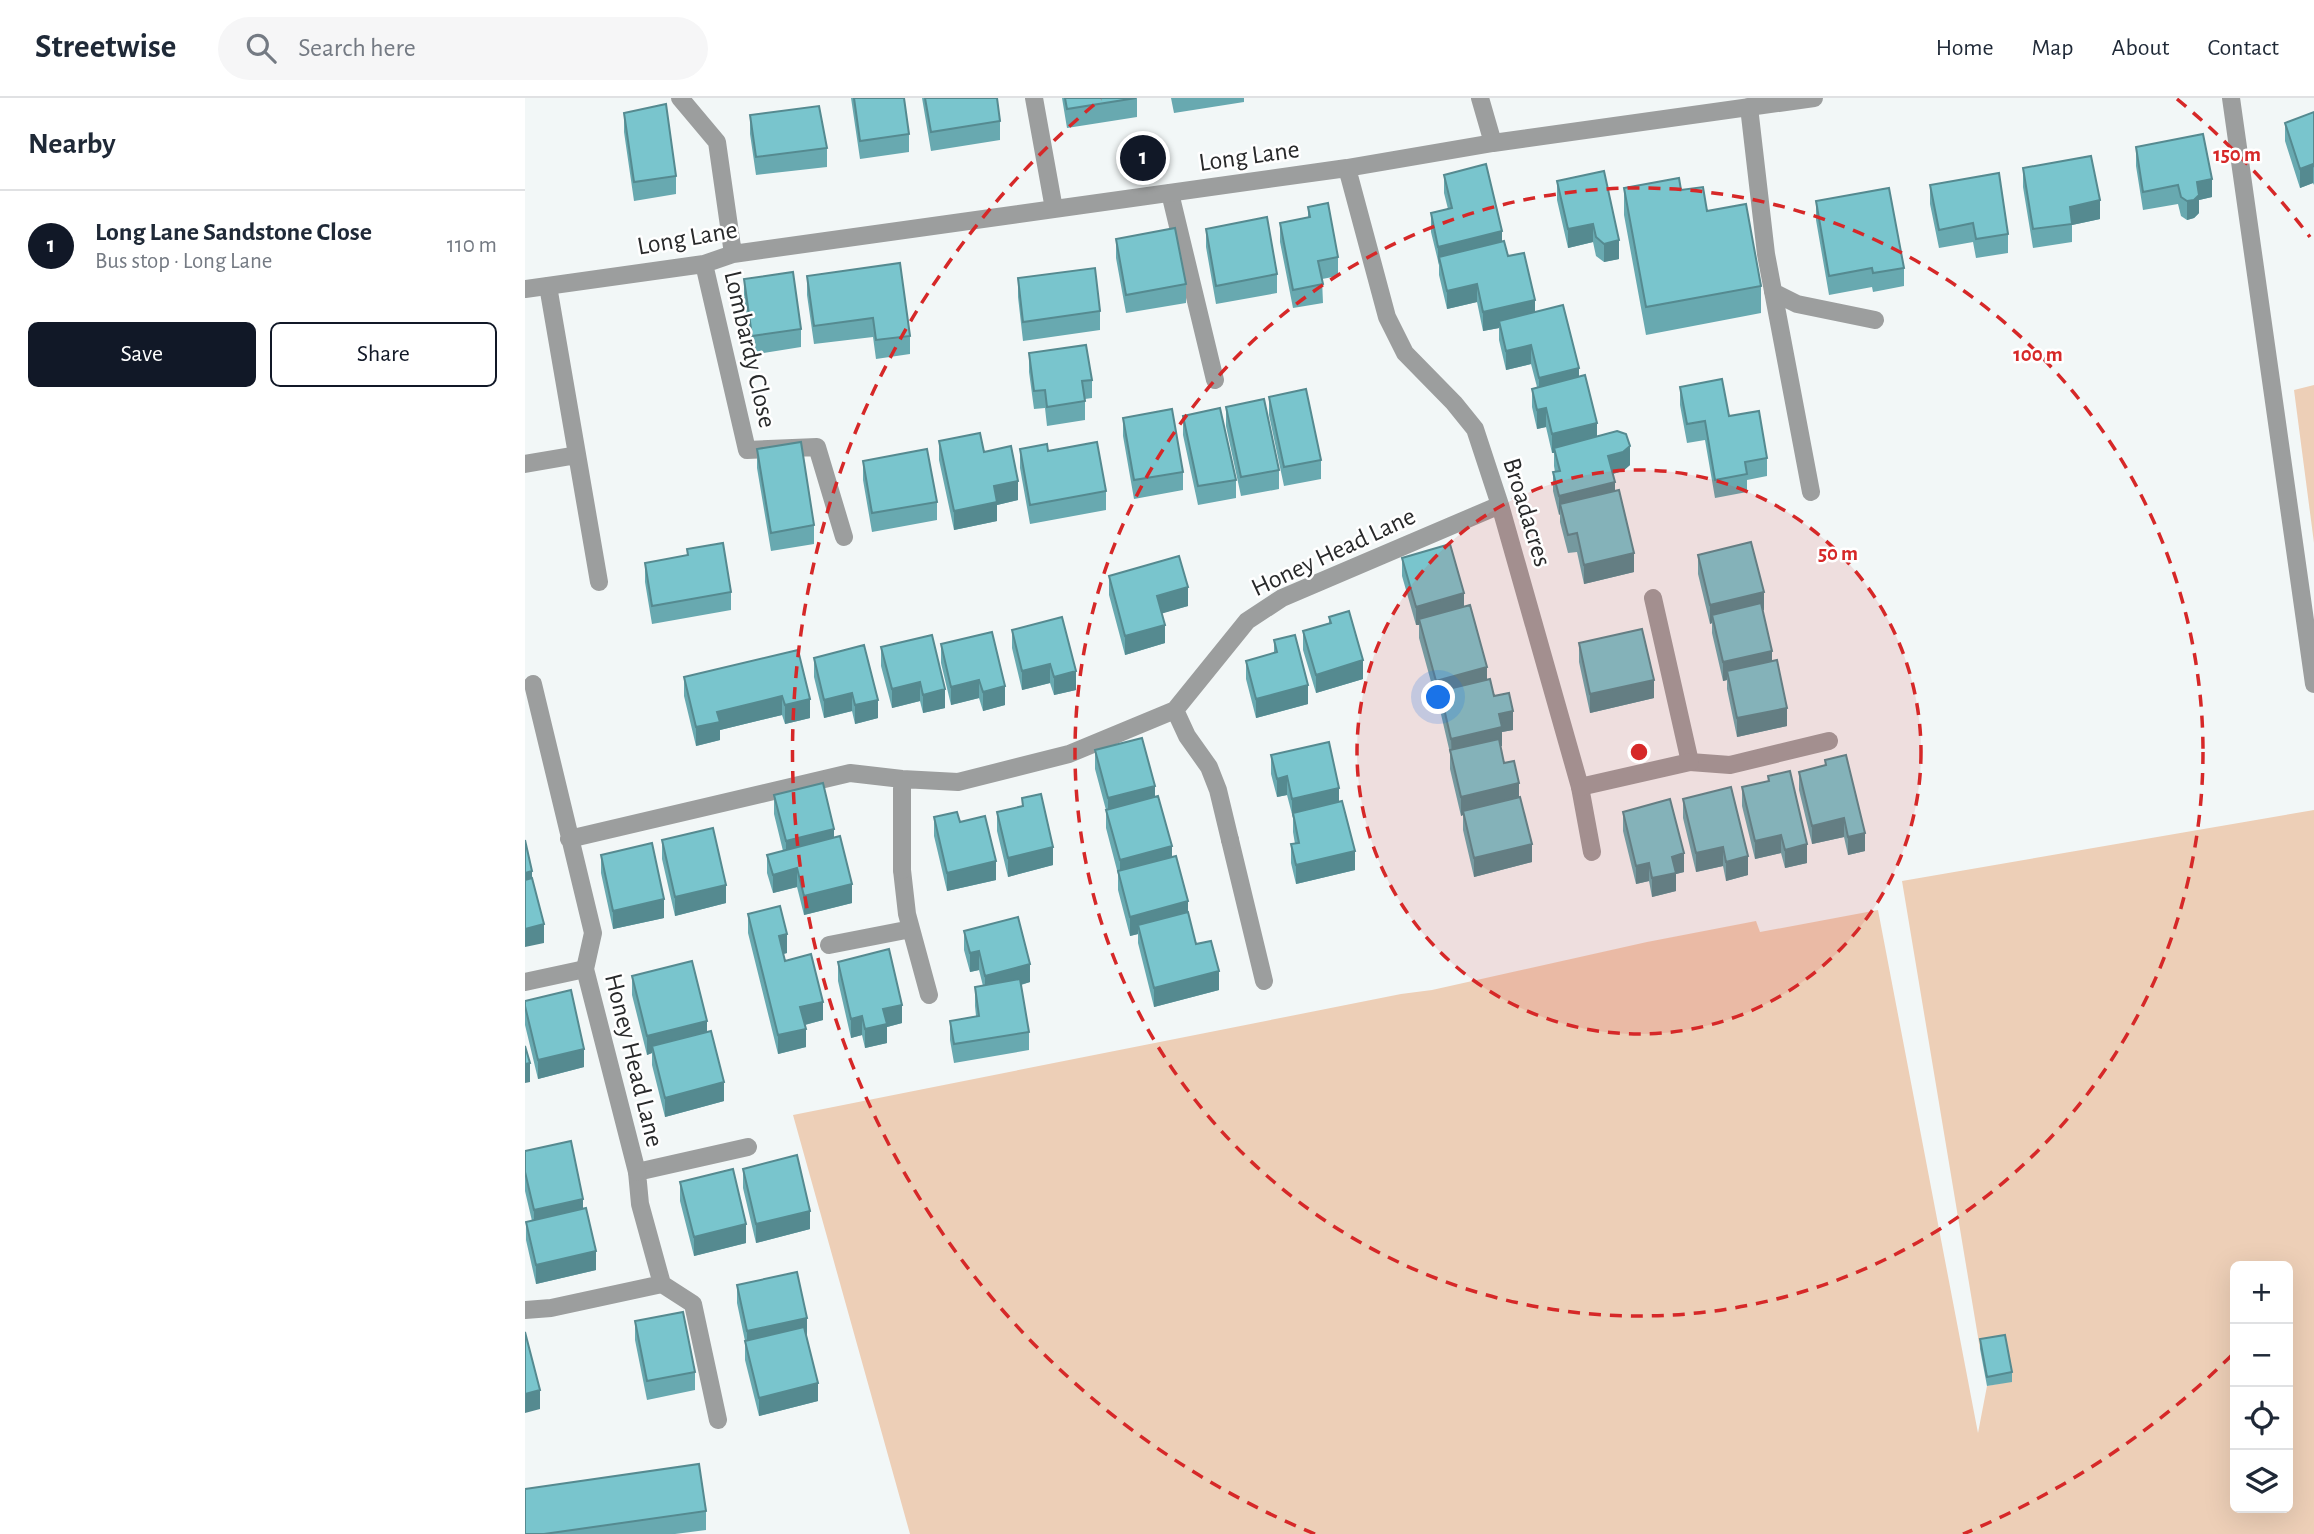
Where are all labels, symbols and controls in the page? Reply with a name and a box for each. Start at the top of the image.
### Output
search box [218,17,708,80]
icon: search [242,29,280,67]
text: Streetwise [35,31,176,64]
text: Search here [298,35,416,61]
text: Home [1936,36,1994,60]
text: Map [2032,36,2074,60]
text: About [2112,36,2169,60]
text: Contact [2207,36,2279,60]
text: Nearby [28,129,116,159]
pin: 1 [1120,132,1166,184]
street label: Long Lane [1197,136,1301,176]
text: 150 m [2213,144,2261,165]
street label: Long Lane [635,216,739,260]
text: Long Lane Sandstone Close [95,219,372,245]
text: 1 [47,234,55,257]
text: 110 m [447,234,497,257]
text: Bus stop · Long Lane [95,250,272,273]
street label: Lombardy Close [719,268,781,430]
button: Save [28,322,256,387]
button: Share [270,322,497,387]
text: 100 m [2013,344,2063,365]
street label: Broadacres [1498,455,1556,570]
street label: Honey Head Lane [1247,503,1419,601]
text: 50 m [1818,543,1858,564]
your location [1421,680,1455,714]
centre of rings [1627,740,1651,764]
street label: Honey Head Lane [600,971,668,1150]
map controls [2230,1261,2293,1513]
button: + [2230,1261,2293,1324]
button: − [2230,1324,2293,1387]
button: locate [2230,1387,2293,1450]
button: layers [2230,1450,2293,1513]

